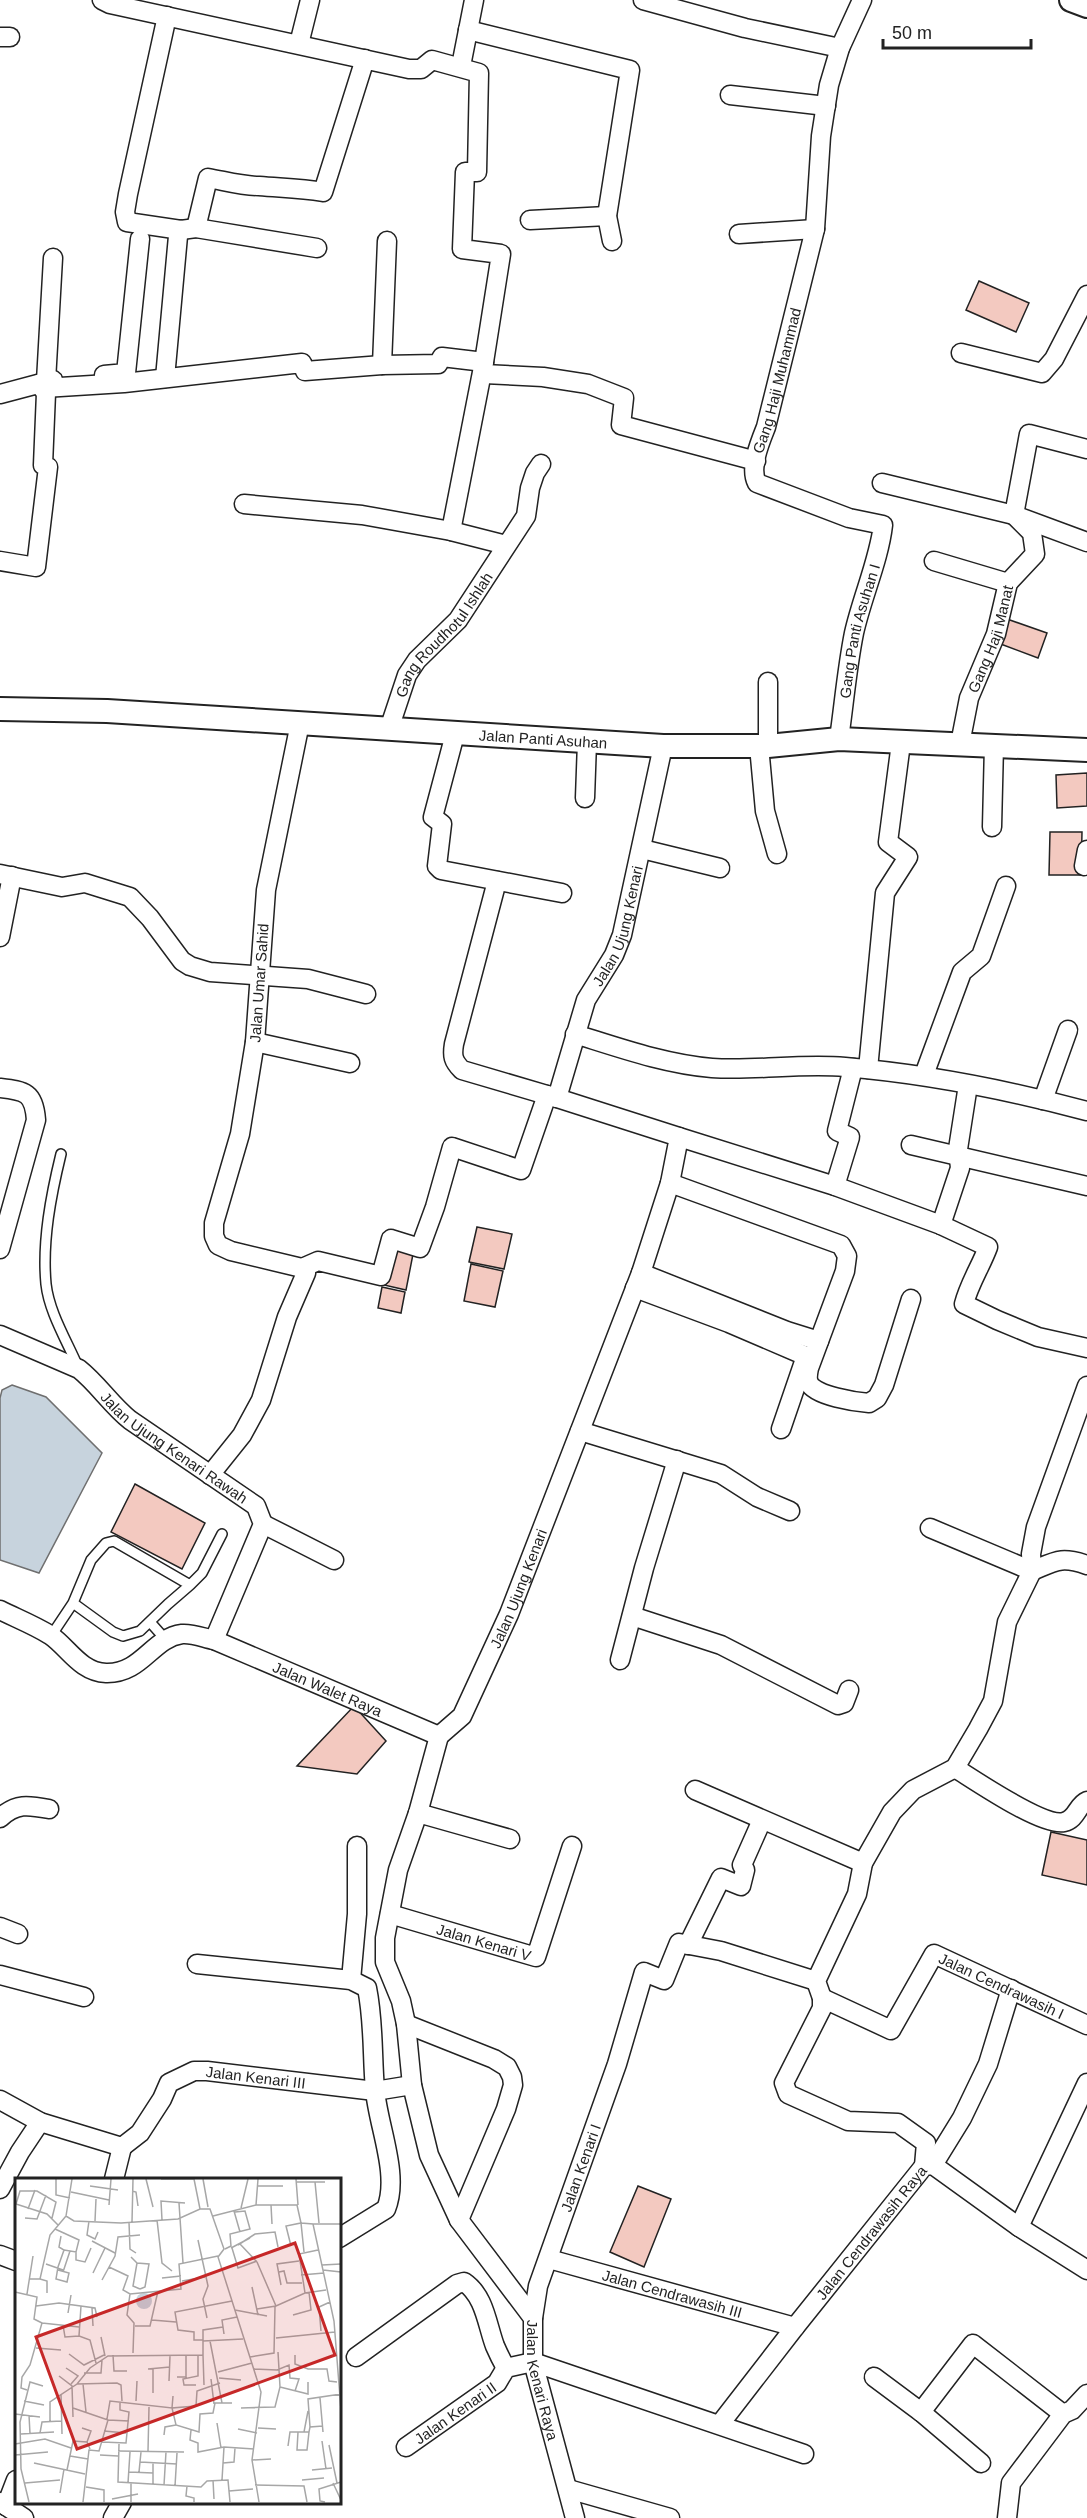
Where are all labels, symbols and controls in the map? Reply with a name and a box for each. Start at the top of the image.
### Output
scale bar [883,12,1032,50]
text: 50 m [892,23,932,43]
street label: Gang Haji Muhammad [749,306,804,455]
street label: Gang Panti Asuhan I [836,562,883,699]
street label: Gang Roudhotul Ishlah [392,569,496,699]
street label: Gang Haji Manat [964,583,1016,695]
street label: Jalan Panti Asuhan [478,726,608,751]
street label: Jalan Ujung Kenari [588,864,645,989]
street label: Jalan Umar Sahid [246,923,272,1043]
street label: Jalan Ujung Kenari Rawah [98,1388,251,1506]
street label: Jalan Ujung Kenari [486,1526,550,1650]
street label: Jalan Walet Raya [271,1658,386,1720]
street label: Jalan Kenari V [435,1920,533,1964]
street label: Jalan Cendrawasih I [936,1949,1067,2022]
street label: Jalan Kenari III [205,2062,306,2091]
street label: Jalan Kenari I [557,2122,604,2214]
street label: Jalan Cendrawasih Raya [812,2161,930,2303]
inset map [15,2178,340,2503]
street label: Jalan Cendrawasih III [601,2266,744,2321]
street label: Jalan Kenari Raya [524,2320,562,2443]
street label: Jalan Kenari II [411,2378,499,2447]

